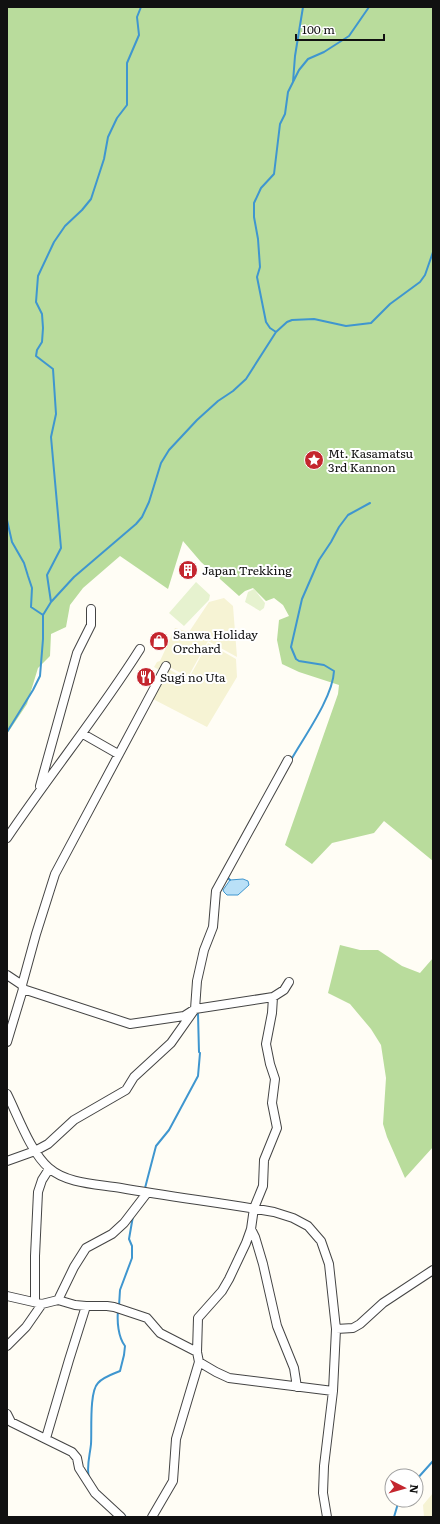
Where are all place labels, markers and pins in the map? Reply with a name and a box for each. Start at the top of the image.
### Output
place label: Mt. Kasamatsu 3rd Kannon [328,444,413,476]
place icon: Mt. Kasamatsu 3rd Kannon [303,449,325,471]
building icon: Japan Trekking [177,559,199,581]
place label: Japan Trekking [202,561,292,579]
place label: Sanwa Holiday Orchard [173,625,258,657]
shop icon: Sanwa Holiday Orchard [148,630,170,652]
restaurant icon: Sugi no Uta [135,666,157,688]
place label: Sugi no Uta [160,668,226,686]

